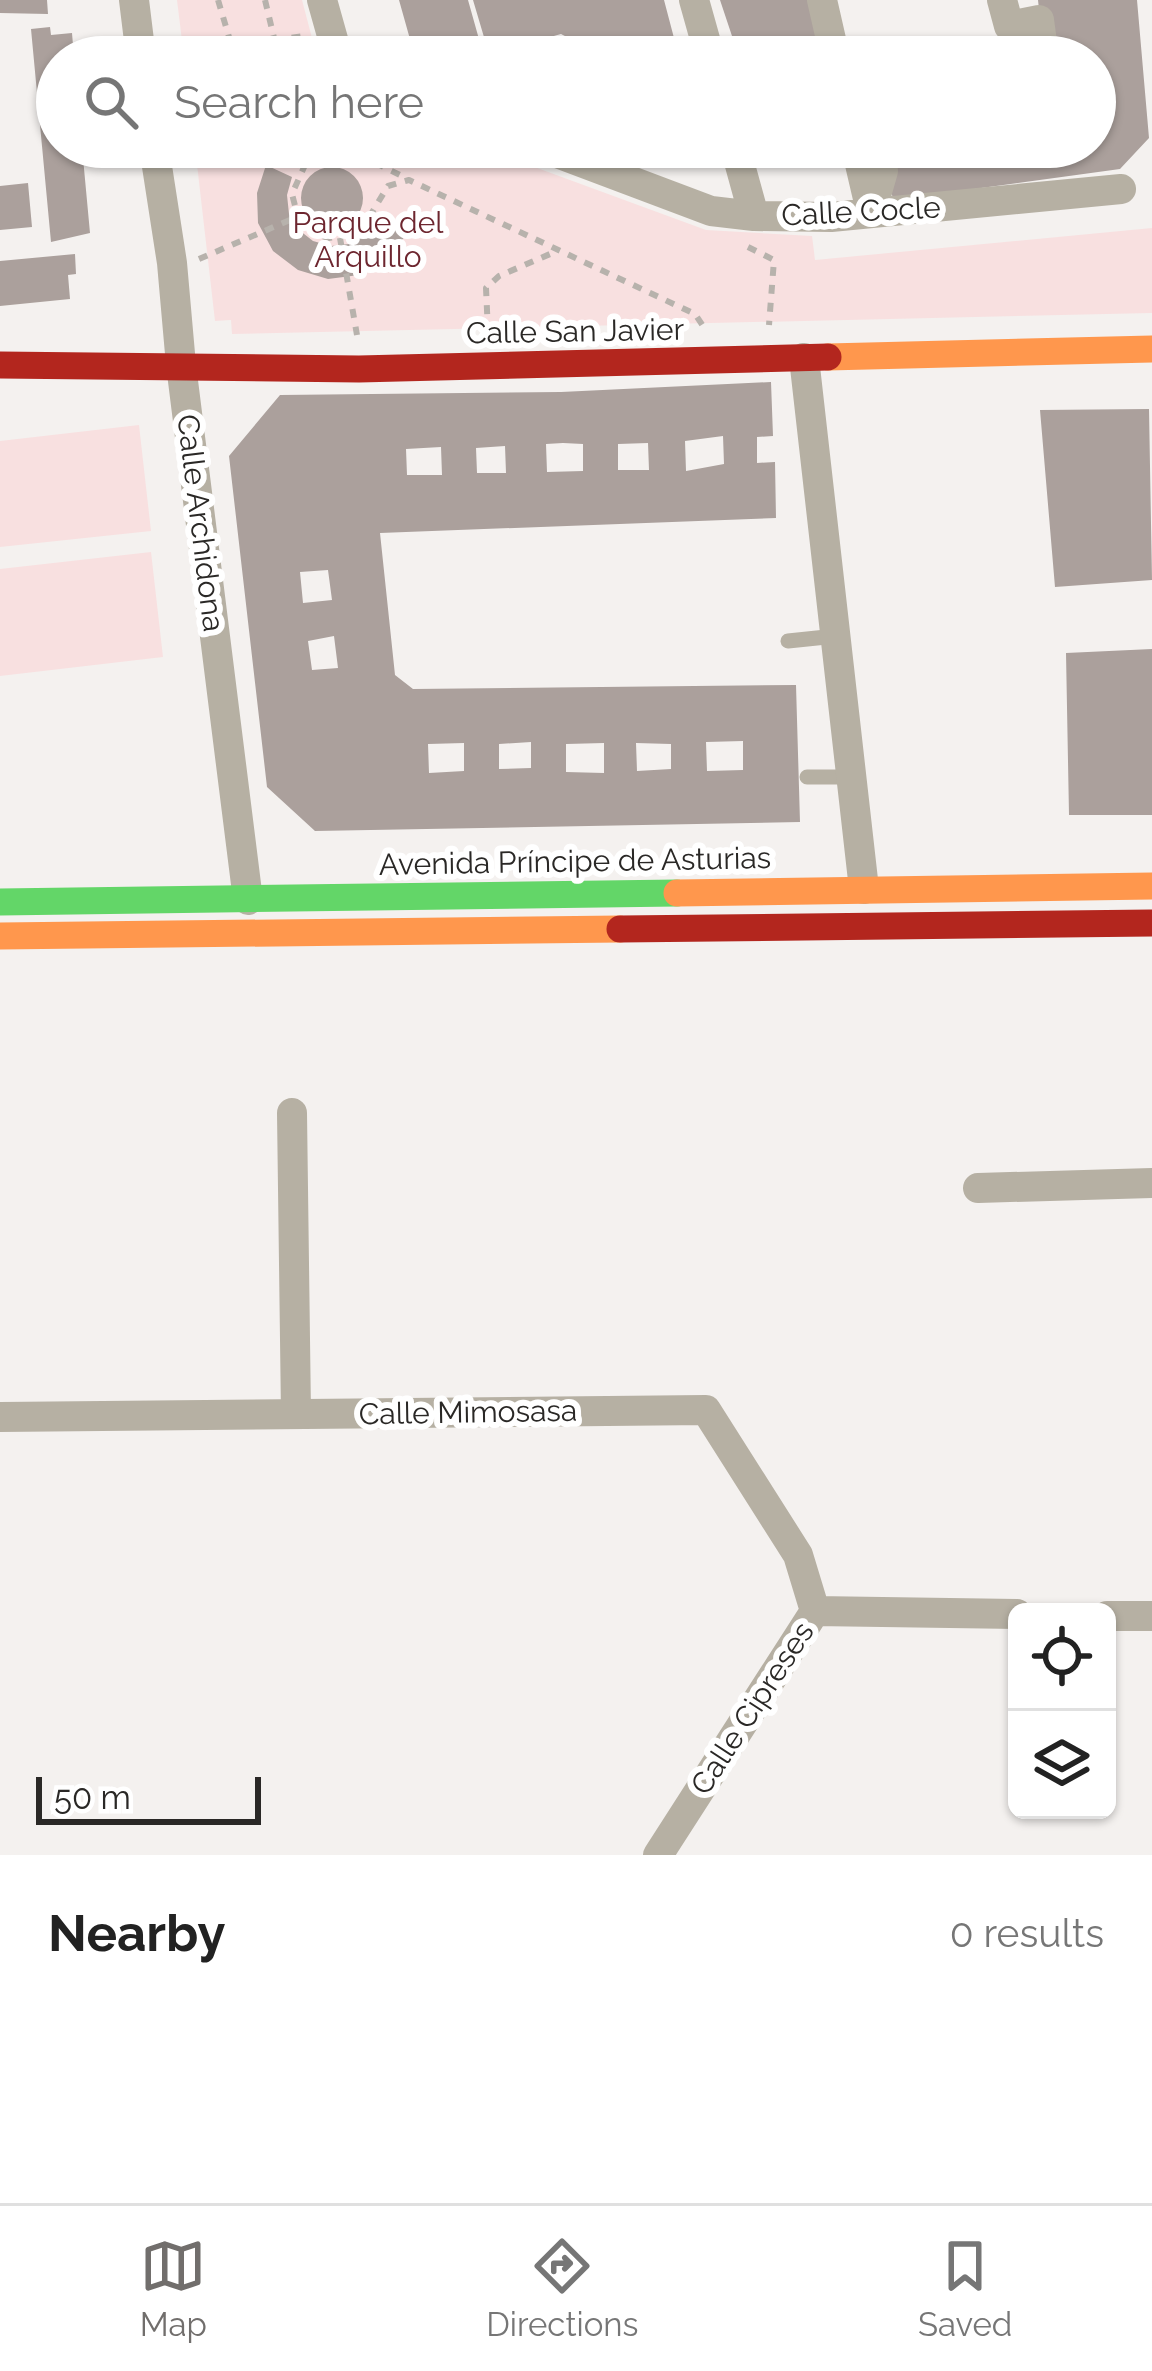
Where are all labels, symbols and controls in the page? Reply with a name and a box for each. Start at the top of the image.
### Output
search box [36,36,1116,168]
icon: search [78,69,144,135]
text: Search here [174,76,424,129]
street label: Calle Cocle [781,189,941,233]
park label: Parque del Arquillo [293,205,444,274]
street label: Calle San Javier [466,312,685,350]
street label: Calle Archidona [170,412,232,634]
street label: Avenida Príncipe de Asturias [379,840,771,882]
street label: Calle Mimosasa [358,1393,578,1431]
map controls [1008,1603,1116,1819]
button: locate [1008,1603,1116,1711]
street label: Calle Cipreses [683,1615,821,1801]
button: layers [1008,1711,1116,1819]
scale bar [36,1771,261,1824]
text: 50 m [54,1778,131,1817]
text: Nearby [48,1903,225,1963]
text: 0 results [950,1910,1104,1956]
tab: Map [140,2233,207,2344]
tab: Directions [486,2233,639,2344]
tab: Saved [918,2233,1012,2344]

